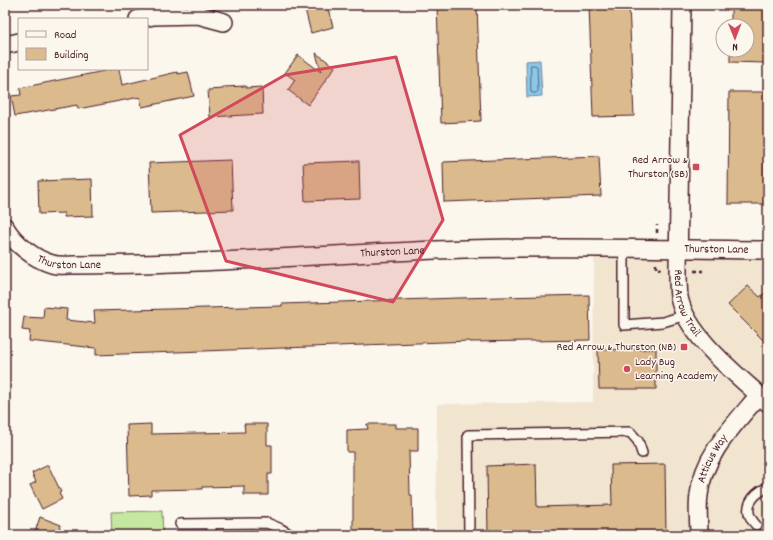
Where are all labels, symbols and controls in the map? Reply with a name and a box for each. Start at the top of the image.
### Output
legend [18,18,148,70]
north arrow [715,18,755,58]
text: Road [54,27,76,44]
text: N [732,38,738,54]
text: Building [54,47,89,64]
place label: Red Arrow & Thurston (SB) [628,152,688,183]
marker: Red Arrow & Thurston (SB) [691,162,701,172]
street label: Thurston Lane [684,240,749,258]
street label: Thurston Lane [360,242,425,262]
street label: Thurston Lane [34,251,101,274]
street label: Red Arrow Trail [669,270,705,340]
place label: Red Arrow & Thurston (NB) [557,339,676,356]
marker: Red Arrow & Thurston (NB) [679,342,689,352]
place label: Lady Bug Learning Academy [635,354,719,385]
marker: Lady Bug Learning Academy [622,364,632,374]
street label: Atticus Way [693,430,733,485]

